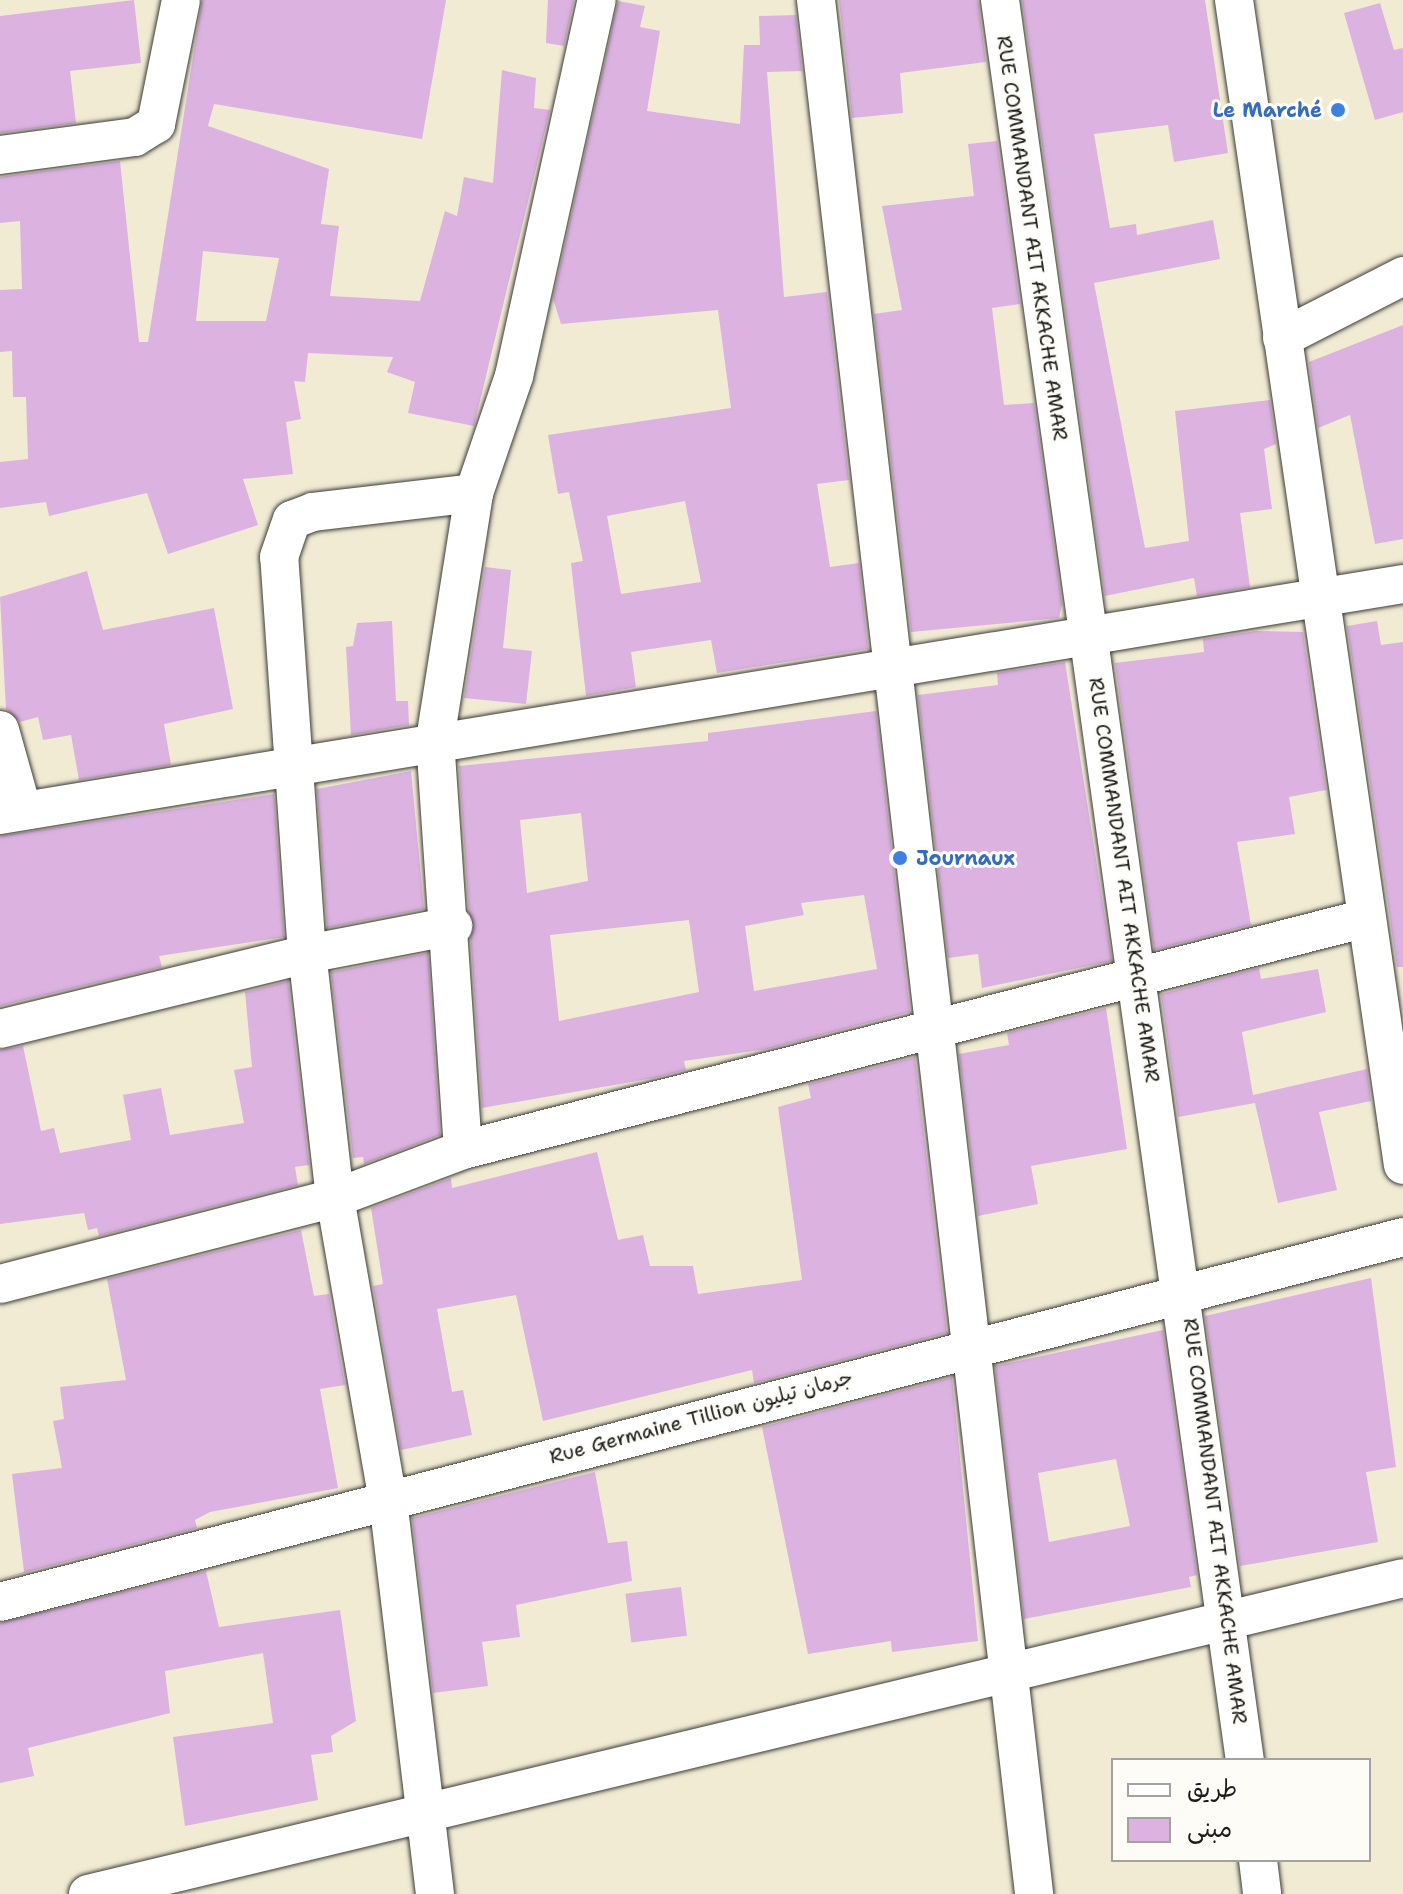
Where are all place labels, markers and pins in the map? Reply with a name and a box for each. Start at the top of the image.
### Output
place label: Le Marché [1213,98,1322,122]
marker: Le Marché [1329,101,1347,119]
place label: Journaux [916,846,1015,870]
marker: Journaux [891,849,909,867]

